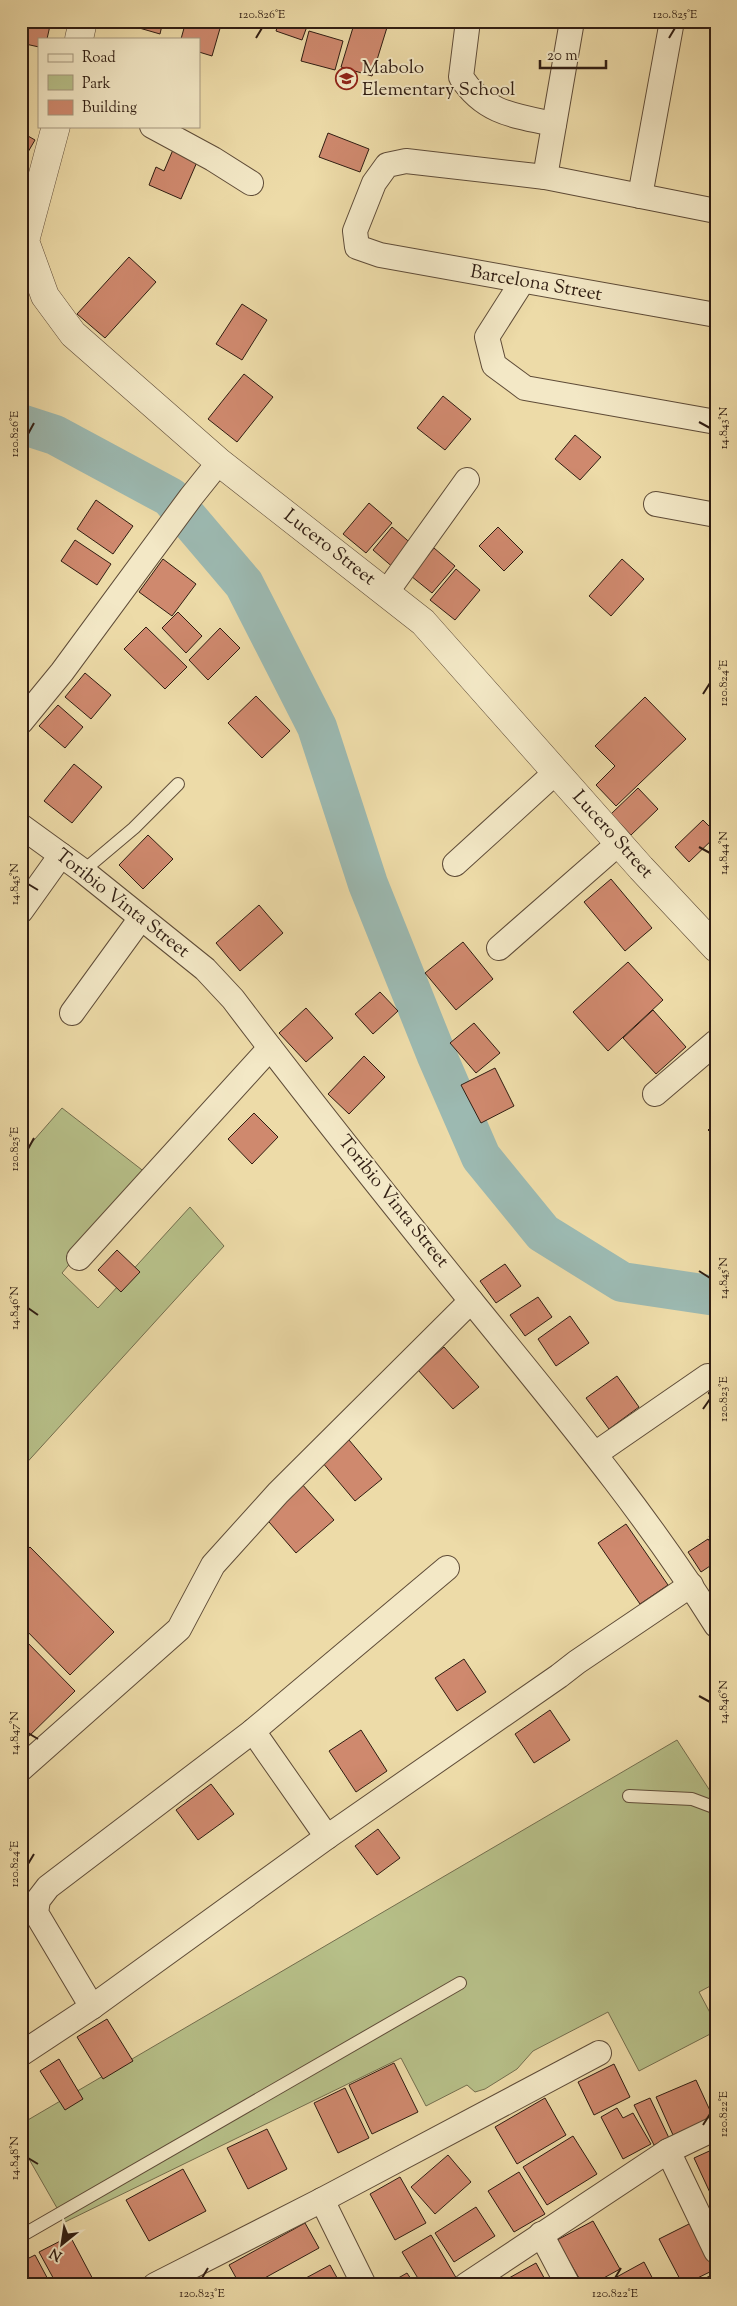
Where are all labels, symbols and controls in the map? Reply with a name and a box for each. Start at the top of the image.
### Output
text: 120.826°E [239,6,286,24]
text: 120.825°E [653,6,698,24]
legend [38,38,200,128]
scale bar [540,38,606,70]
text: 20 m [547,46,578,67]
text: Road [82,48,116,69]
place label: Mabolo Elementary School [362,55,515,104]
school or university icon: Mabolo Elementary School [334,67,358,91]
text: Park [82,74,111,95]
text: Building [82,98,137,119]
street label: Barcelona Street [468,259,605,309]
text: 14.843°N [715,406,733,449]
text: 120.826°E [6,410,24,457]
street label: Lucero Street [277,503,381,593]
text: 120.824°E [715,659,733,706]
street label: Lucero Street [565,785,659,885]
text: 14.844°N [715,831,733,875]
street label: Toribio Vinta Street [49,843,195,965]
text: 14.845°N [6,863,24,905]
text: 120.825°E [6,1126,24,1171]
street label: Toribio Vinta Street [331,1130,455,1274]
text: 14.845°N [715,1257,733,1299]
text: 14.846°N [6,1286,24,1330]
text: 120.823°E [715,1376,733,1422]
text: 14.846°N [715,1680,733,1724]
text: 14.847°N [6,1711,24,1755]
text: 120.824°E [6,1840,24,1887]
text: 120.822°E [715,2090,733,2137]
text: 14.848°N [6,2136,24,2180]
north arrow [38,2218,88,2268]
text: N [47,2242,66,2265]
text: 120.823°E [179,2285,225,2303]
text: 120.822°E [592,2285,639,2303]

